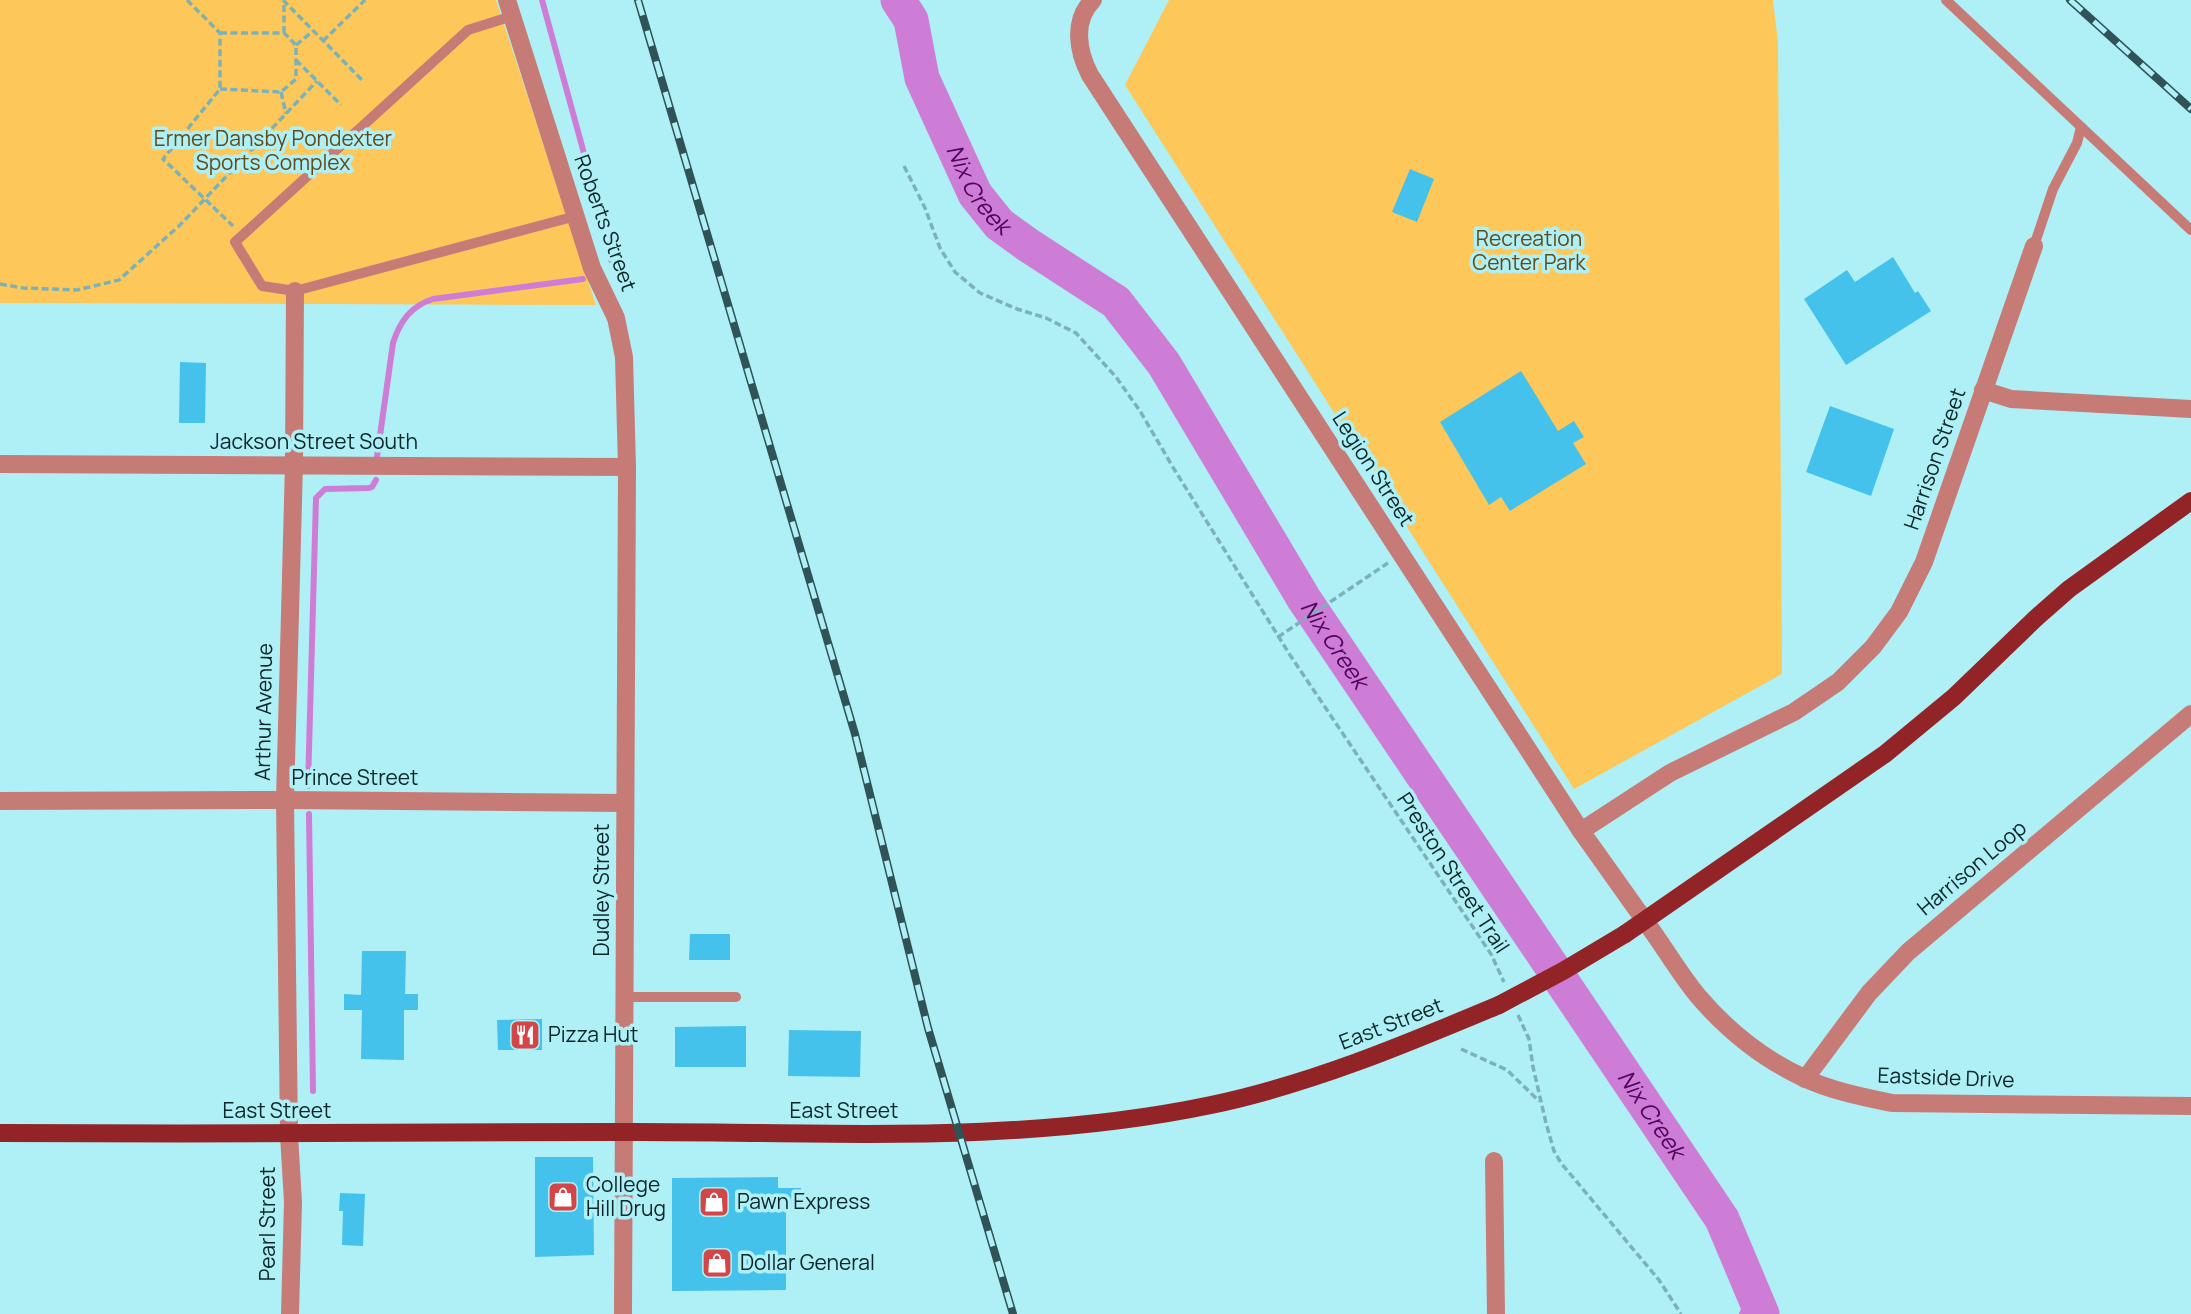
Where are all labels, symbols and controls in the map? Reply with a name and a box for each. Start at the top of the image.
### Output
park label: Ermer Dansby Pondexter Sports Complex [154,124,393,176]
water label: Nix Creek [939,139,1020,244]
street label: Roberts Street [568,151,644,295]
park label: Recreation Center Park [1472,224,1586,276]
street label: Harrison Street [1897,384,1971,533]
street label: Legion Street [1326,406,1421,531]
street label: Jackson Street South [210,427,418,455]
water label: Nix Creek [1294,593,1379,697]
street label: Arthur Avenue [248,643,278,781]
street label: Prince Street [291,763,419,791]
street label: Preston Street Trail [1391,787,1516,958]
street label: Harrison Loop [1911,813,2032,921]
street label: Dudley Street [587,824,615,956]
street label: East Street [1335,990,1447,1056]
restaurant icon: Pizza Hut [508,1018,542,1052]
place label: Pizza Hut [548,1020,638,1048]
street label: Eastside Drive [1877,1061,2015,1093]
water label: Nix Creek [1611,1063,1696,1167]
street label: East Street [223,1096,331,1124]
street label: East Street [790,1096,898,1124]
street label: Pearl Street [253,1167,281,1281]
place label: College Hill Drug [586,1170,666,1222]
shop icon: College Hill Drug [546,1180,580,1214]
shop icon: Pawn Express [697,1185,731,1219]
place label: Pawn Express [737,1187,870,1215]
shop icon: Dollar General [700,1246,734,1280]
place label: Dollar General [740,1248,875,1276]

